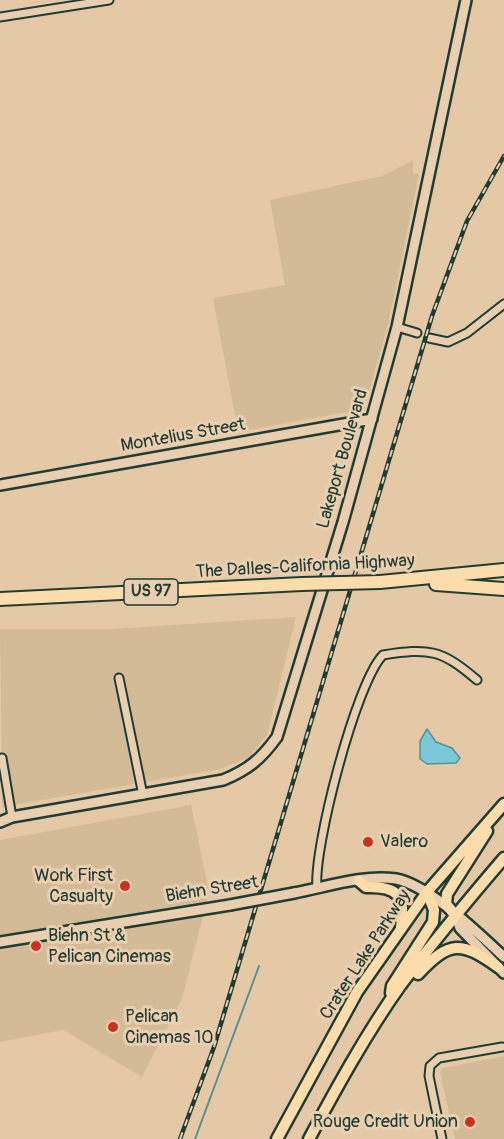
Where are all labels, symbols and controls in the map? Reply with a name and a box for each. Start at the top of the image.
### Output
street label: Lakeport Boulevard [313,387,373,531]
street label: Montelius Street [119,414,247,458]
street label: The Dalles-California Highway [195,550,415,584]
road number: US 97 [124,579,178,605]
place label: Valero [380,831,428,853]
marker: Valero [361,835,375,849]
place label: Work First Casualty [34,865,113,908]
street label: Biehn Street [164,872,260,908]
marker: Work First Casualty [118,879,132,893]
street label: Crater Lake Parkway [316,886,416,1024]
place label: Biehn St & Pelican Cinemas [48,925,171,968]
marker: Biehn St & Pelican Cinemas [29,939,43,953]
place label: Pelican Cinemas 10 [125,1006,214,1048]
marker: Pelican Cinemas 10 [106,1020,120,1034]
place label: Rouge Credit Union [313,1111,458,1133]
marker: Rouge Credit Union [463,1115,477,1129]

